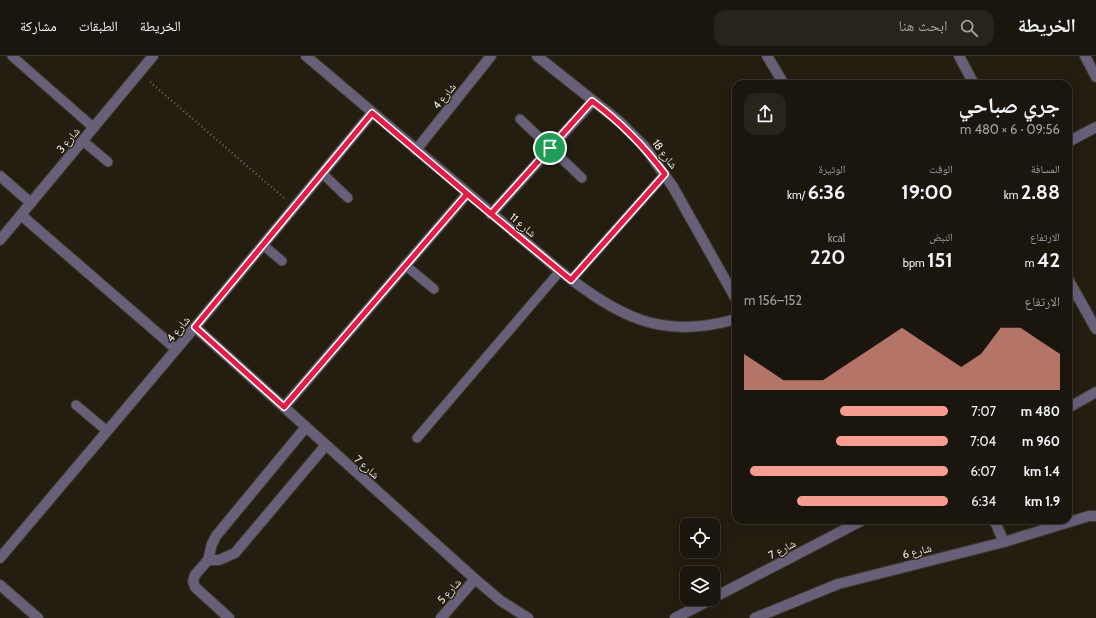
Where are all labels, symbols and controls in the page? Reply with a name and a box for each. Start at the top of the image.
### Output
search box [714,10,994,46]
text: الخريطة [1018,14,1076,37]
text: مشاركة [20,17,57,35]
text: الطبقات [79,17,118,35]
text: الخريطة [140,17,181,35]
text: ابحث هنا [899,17,948,35]
icon: search [958,17,980,39]
street label: شارع 4 [429,80,459,112]
text: جري صباحي [958,92,1060,119]
button: share [744,93,786,135]
text: 09:56 · 6 × 480 m [960,121,1060,137]
street label: شارع 3 [53,124,83,156]
pin [533,131,567,165]
street label: شارع 18 [649,136,681,172]
icon: arrive [539,137,561,159]
text: الوتيرة [819,162,845,176]
text: الوقت [929,162,953,176]
text: المسافة [1031,162,1060,176]
text: 6:36 [808,180,845,204]
text: 19:00 [901,180,953,204]
text: 2.88 [1021,180,1060,204]
text: /km [787,188,808,202]
text: km [1004,188,1021,202]
street label: شارع 11 [507,210,539,240]
text: النبض [929,230,953,244]
text: الارتفاع [1030,230,1060,244]
text: kcal [828,231,845,245]
text: 220 [810,245,845,269]
text: 151 [927,248,953,272]
text: 42 [1037,248,1060,272]
text: bpm [903,256,927,270]
text: m [1025,256,1037,270]
text: 152–156 m [744,292,802,308]
text: الارتفاع [1025,293,1060,309]
street label: شارع 4 [163,313,193,345]
text: 7:07 [971,403,996,419]
text: 480 m [1021,403,1060,419]
text: 7:04 [970,433,996,449]
text: 960 m [1022,433,1060,449]
street label: شارع 7 [352,452,382,482]
text: 6:07 [970,463,996,479]
text: 1.4 km [1024,463,1060,479]
text: 6:34 [971,493,996,509]
text: 1.9 km [1025,493,1060,509]
map controls [680,518,720,606]
button: locate [680,518,720,558]
street label: شارع 7 [766,536,798,562]
street label: شارع 6 [901,541,933,561]
button: layers [680,566,720,606]
street label: شارع 5 [434,575,464,607]

